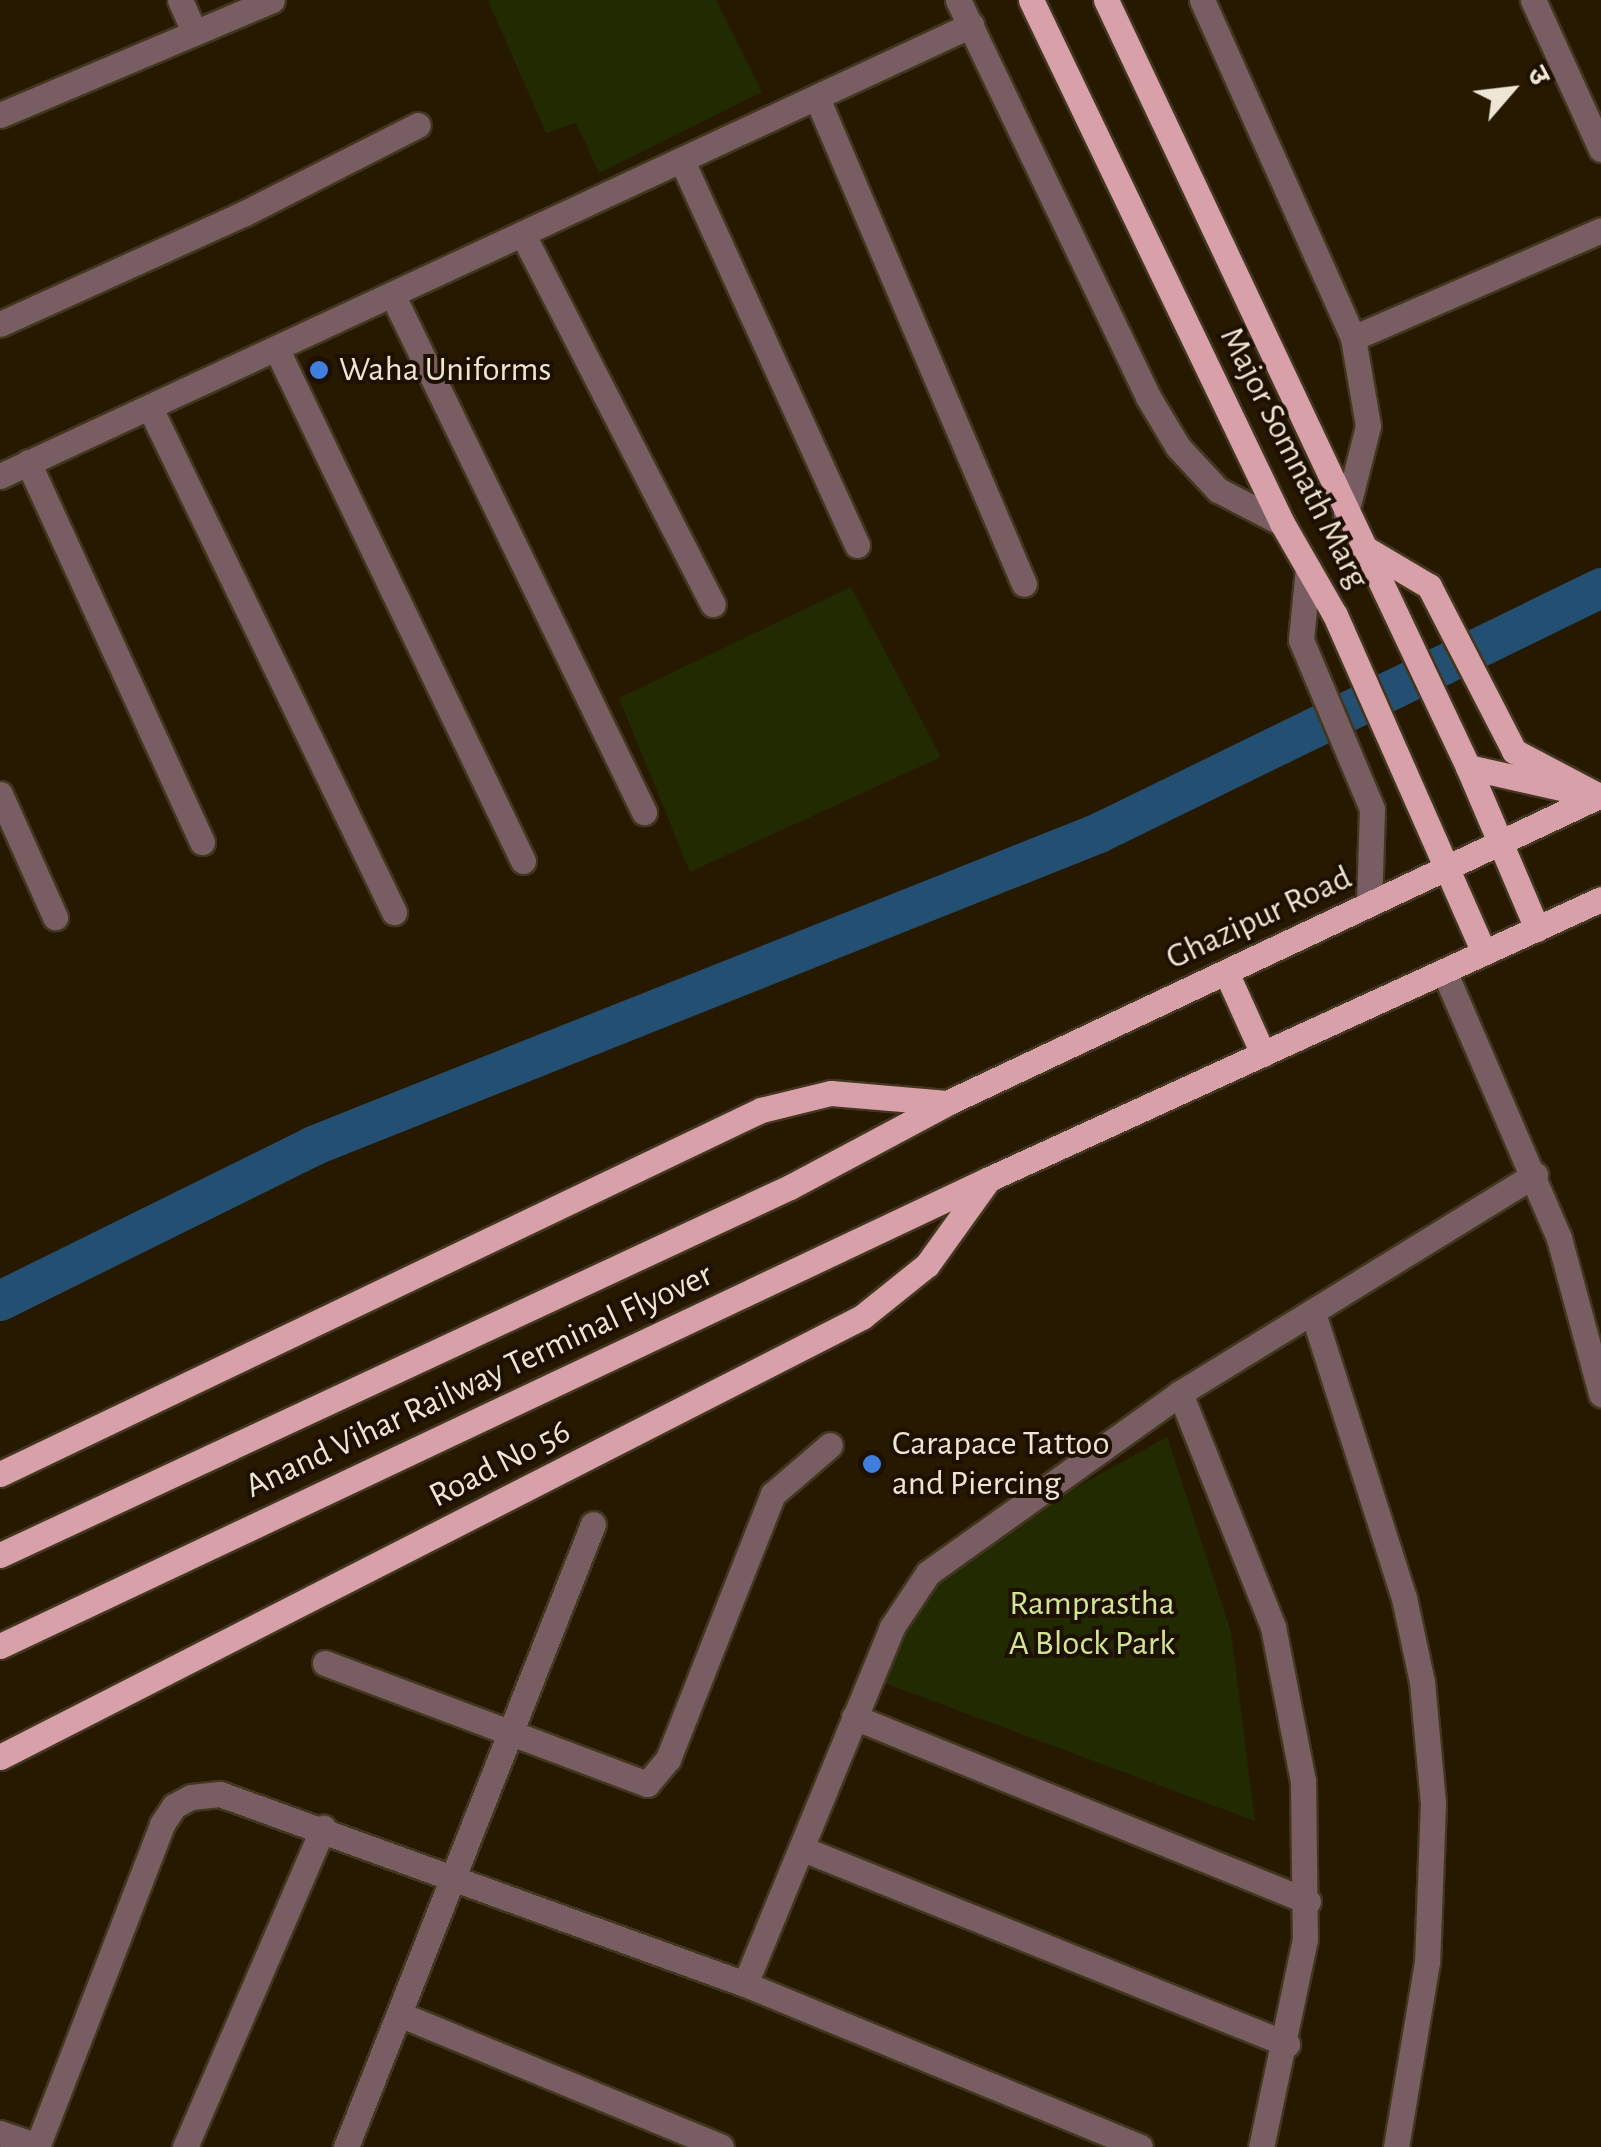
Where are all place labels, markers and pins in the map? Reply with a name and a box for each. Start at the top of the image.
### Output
place label: Waha Uniforms [339,349,551,391]
marker: Waha Uniforms [308,359,330,381]
place label: Carapace Tattoo and Piercing [892,1423,1110,1505]
marker: Carapace Tattoo and Piercing [861,1453,883,1475]

